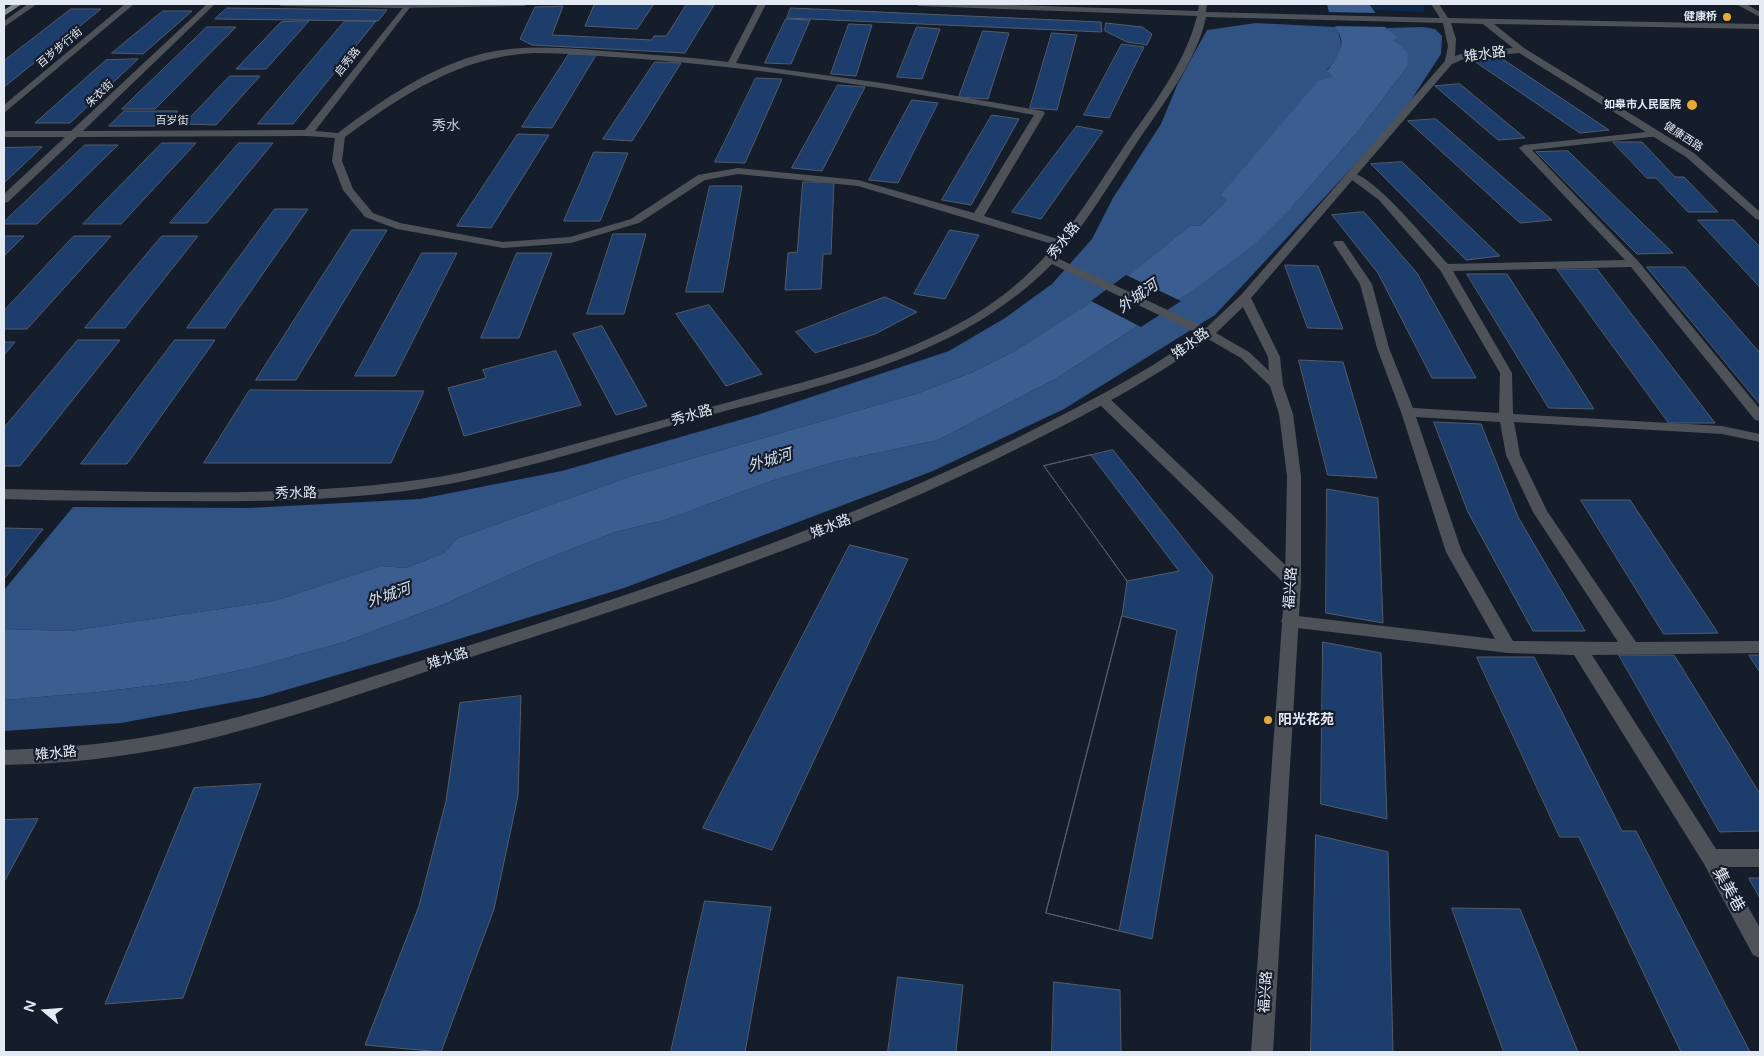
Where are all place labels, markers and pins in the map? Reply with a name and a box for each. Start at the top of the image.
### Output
place label: 健康桥 [1684,10,1717,24]
marker: 健康桥 [1721,11,1733,23]
place label: 如皋市人民医院 [1604,98,1681,112]
marker: 如皋市人民医院 [1685,98,1699,112]
place label: 阳光花苑 [1278,712,1334,728]
marker: 阳光花苑 [1262,714,1274,726]

